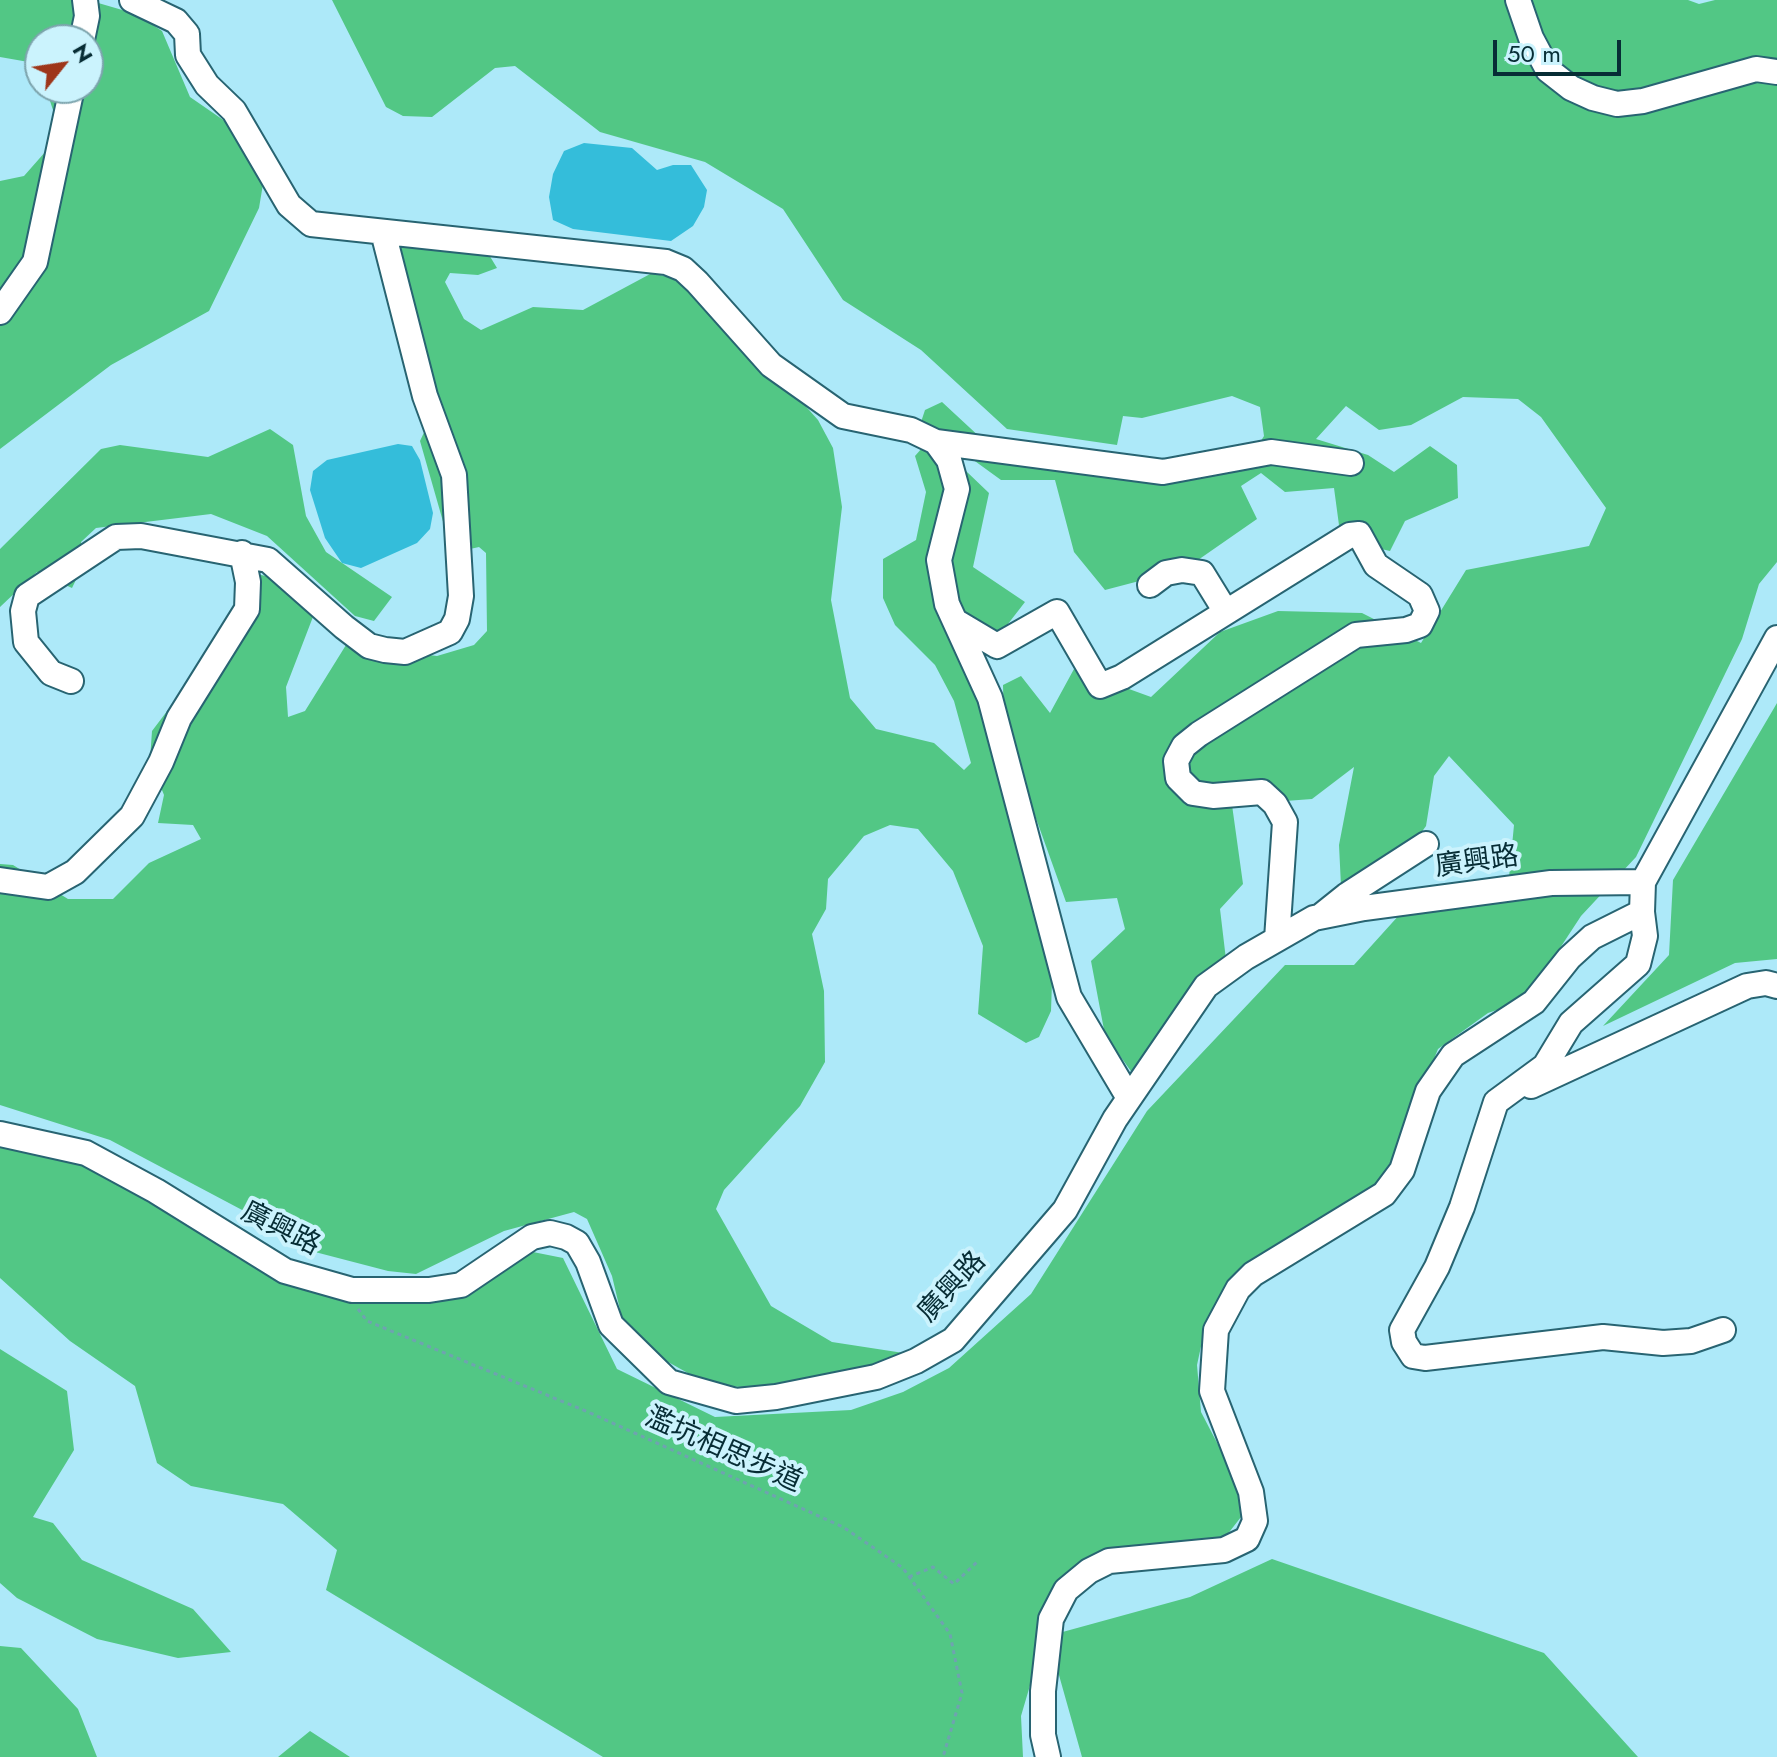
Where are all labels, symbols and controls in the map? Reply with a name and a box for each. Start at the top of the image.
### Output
north arrow [24,24,104,104]
scale bar [1497,24,1625,74]
text: 50 m [1507,36,1561,71]
text: N [65,37,101,69]
street label: 廣興路 [1433,841,1521,885]
street label: 廣興路 [235,1196,325,1264]
street label: 廣興路 [912,1246,994,1330]
street label: 濫坑相思步道 [639,1401,807,1501]

